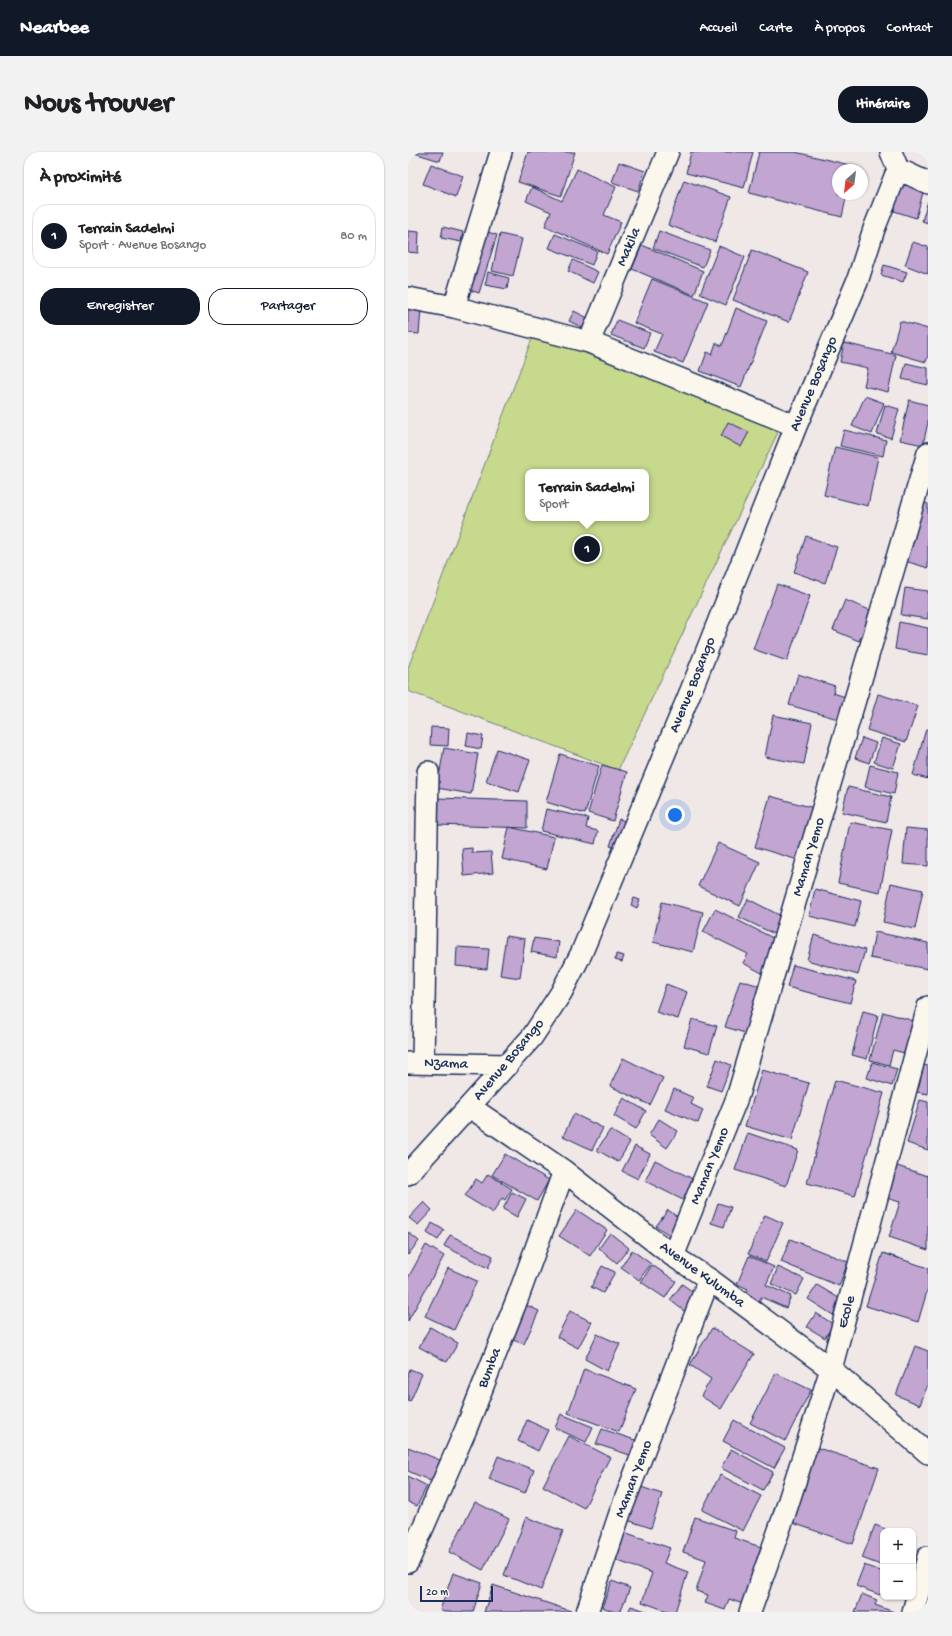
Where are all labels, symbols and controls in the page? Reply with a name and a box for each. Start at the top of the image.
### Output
text: Nearbee [20,17,89,40]
text: Accueil [700,20,737,37]
text: Carte [759,20,793,37]
text: À propos [815,20,865,37]
text: Contact [887,20,932,37]
button: Itinéraire [838,86,928,123]
text: Nous trouver [24,88,173,121]
north arrow [832,164,868,200]
text: À proximité [40,168,121,188]
text: Terrain Sadelmi [79,220,174,238]
street label: Makila [613,224,645,269]
text: 1 [51,229,57,244]
text: 80 m [340,229,367,244]
text: Sport · Avenue Bosango [79,238,206,253]
button: Enregistrer [40,288,200,325]
button: Partager [208,288,368,325]
street label: Avenue Bosango [786,334,842,434]
popup [525,469,649,521]
text: Terrain Sadelmi [539,479,635,497]
text: Sport [539,497,568,512]
pin: 1 [574,534,600,564]
street label: Avenue Bosango [666,634,720,735]
your location [665,805,685,825]
street label: Maman Yemo [788,815,830,899]
street label: Avenue Bosango [470,1015,549,1105]
street label: Nzama [424,1054,469,1074]
street label: Maman Yemo [686,1125,734,1207]
street label: Avenue Kulumba [656,1238,749,1312]
street label: Ecole [834,1293,860,1330]
street label: Bumba [474,1345,506,1392]
street label: Maman Yemo [611,1438,657,1520]
map controls [880,1528,916,1600]
button: + [880,1528,916,1564]
button: − [880,1564,916,1600]
scale bar [420,1584,493,1603]
text: 20 m [426,1587,448,1599]

